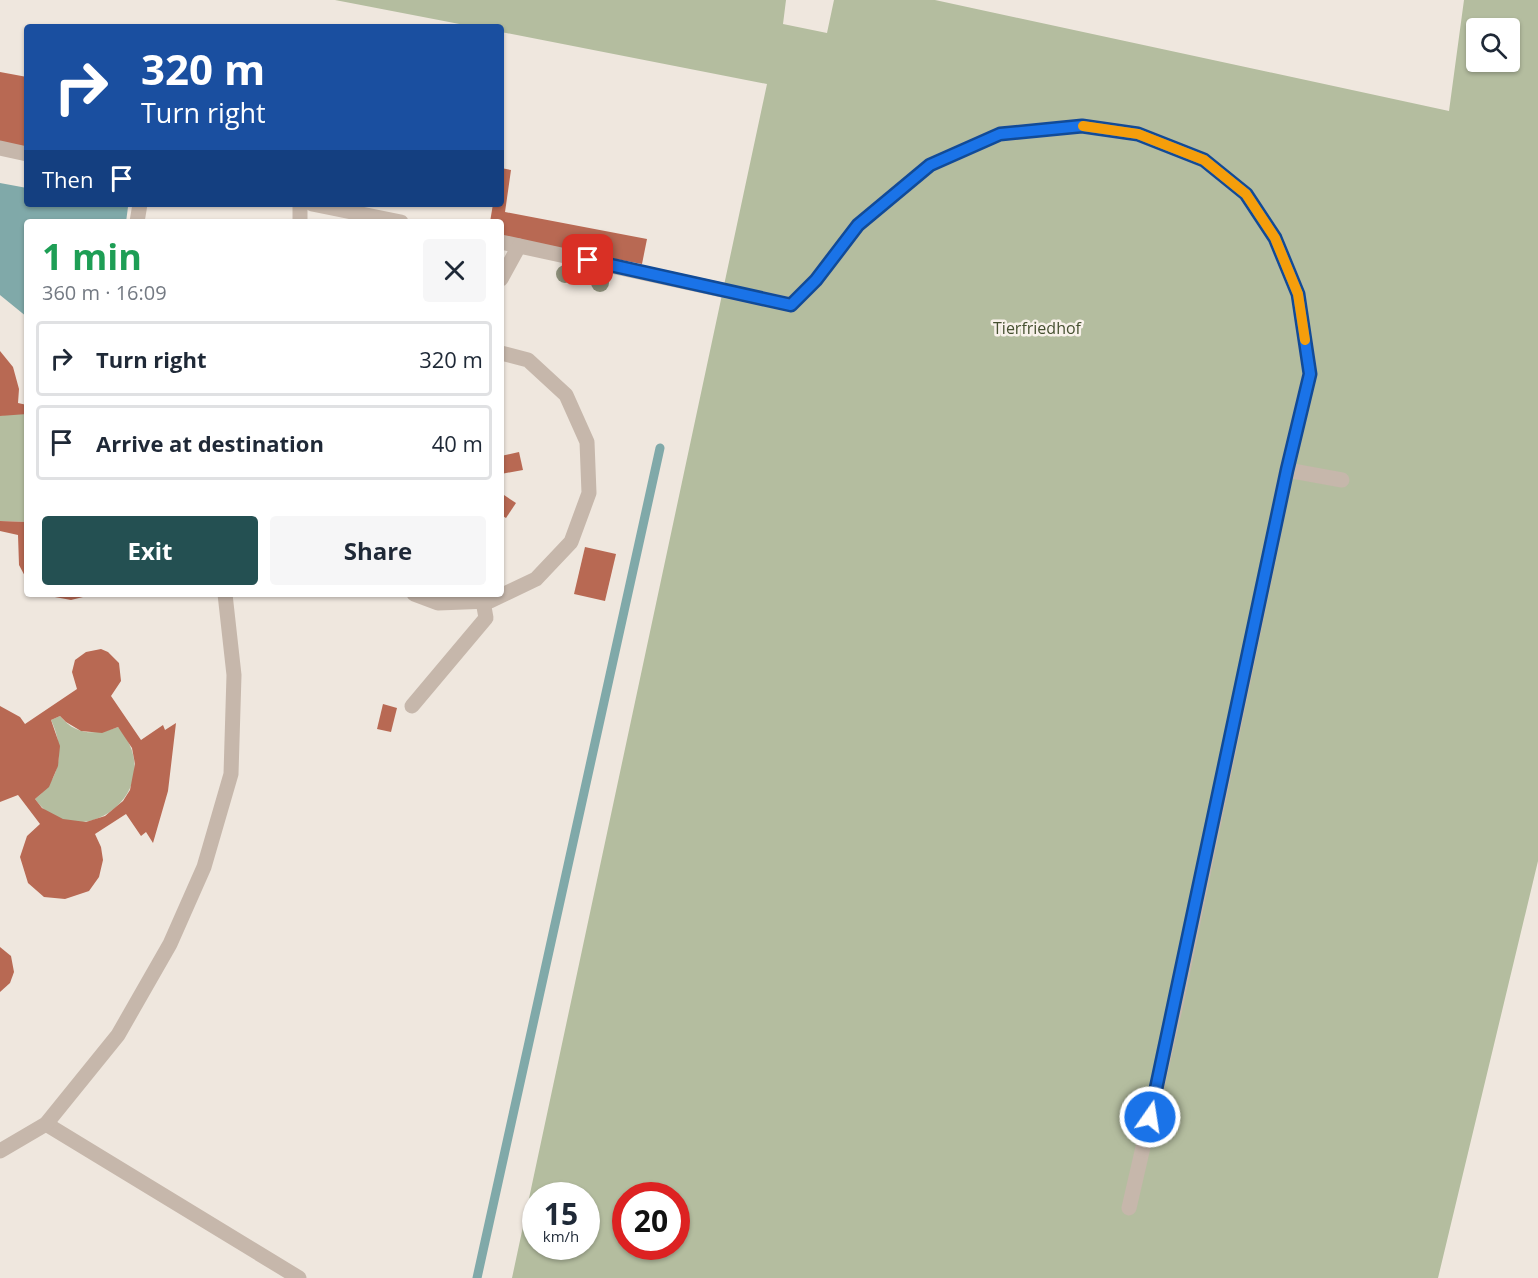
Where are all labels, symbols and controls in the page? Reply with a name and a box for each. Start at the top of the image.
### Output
map controls [1466,18,1520,72]
button: search [1466,18,1520,72]
text: 320 m [141,40,265,97]
icon: right [42,48,120,126]
text: Turn right [141,94,266,131]
icon: arrive [105,162,138,195]
text: Then [42,164,93,194]
text: 1 min [42,232,142,281]
pin [562,234,613,285]
button: close [423,239,486,302]
icon: arrive [571,243,604,276]
text: 360 m · 16:09 [42,279,167,306]
park label: Tierfriedhof [993,317,1083,339]
icon: right [45,342,78,375]
text: Turn right [96,344,207,374]
text: 320 m [419,344,483,374]
icon: arrive [45,426,78,459]
text: Arrive at destination [96,428,324,458]
text: 40 m [432,428,483,458]
button: Exit [42,516,258,585]
button: Share [270,516,486,585]
position arrow [1118,1085,1182,1149]
speed limit sign: 20 [612,1182,690,1260]
text: 15 [544,1193,578,1234]
text: km/h [543,1226,579,1246]

